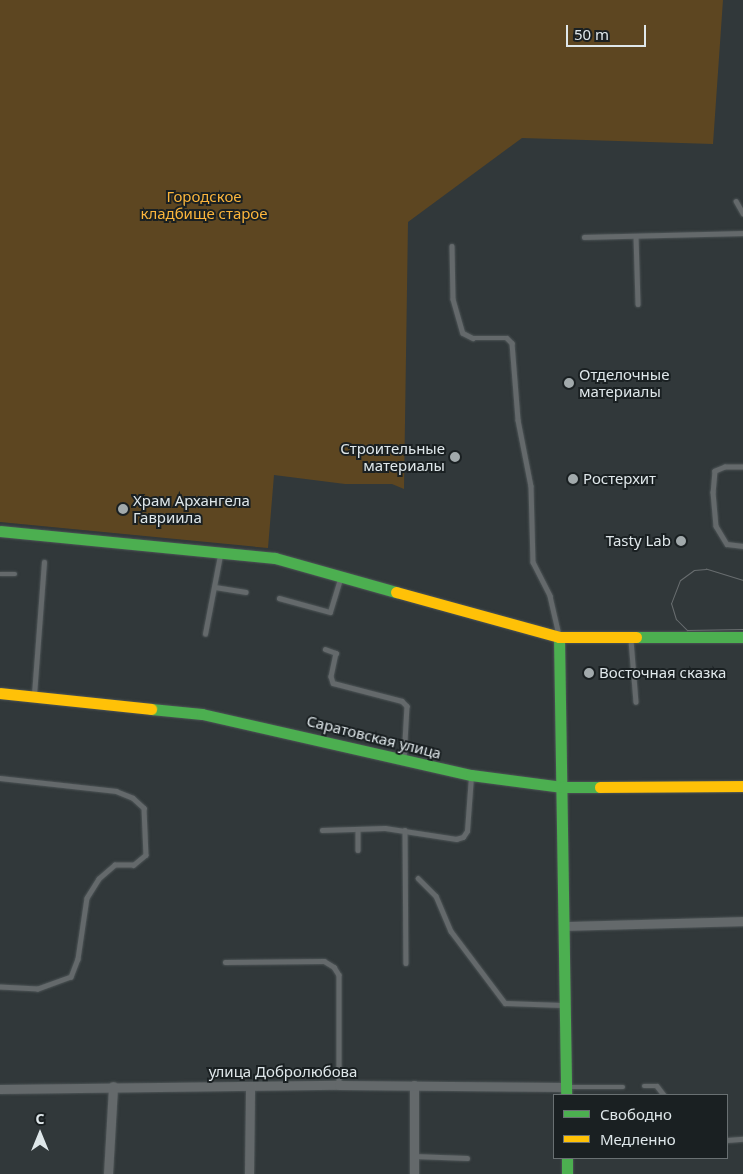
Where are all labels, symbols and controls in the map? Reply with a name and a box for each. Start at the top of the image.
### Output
scale bar [568,15,648,47]
text: 50 m [574,24,609,44]
park label: Городское кладбище старое [140,187,268,222]
place label: Отделочные материалы [579,365,669,400]
marker: Отделочные материалы [563,377,575,389]
place label: Строительные материалы [340,439,445,474]
marker: Строительные материалы [449,451,461,463]
place label: Ростерхит [583,470,656,488]
marker: Ростерхит [567,473,579,485]
place label: Храм Архангела Гавриила [133,491,250,526]
marker: Храм Архангела Гавриила [117,503,129,515]
place label: Tasty Lab [606,532,671,550]
marker: Tasty Lab [675,535,687,547]
place label: Восточная сказка [599,664,726,682]
marker: Восточная сказка [583,667,595,679]
street label: Саратовская улица [305,712,443,762]
street label: улица Добролюбова [209,1063,357,1081]
legend [553,1094,728,1159]
text: Свободно [600,1104,672,1124]
north arrow [15,1109,65,1159]
text: С [35,1109,45,1128]
text: Медленно [600,1129,676,1149]

